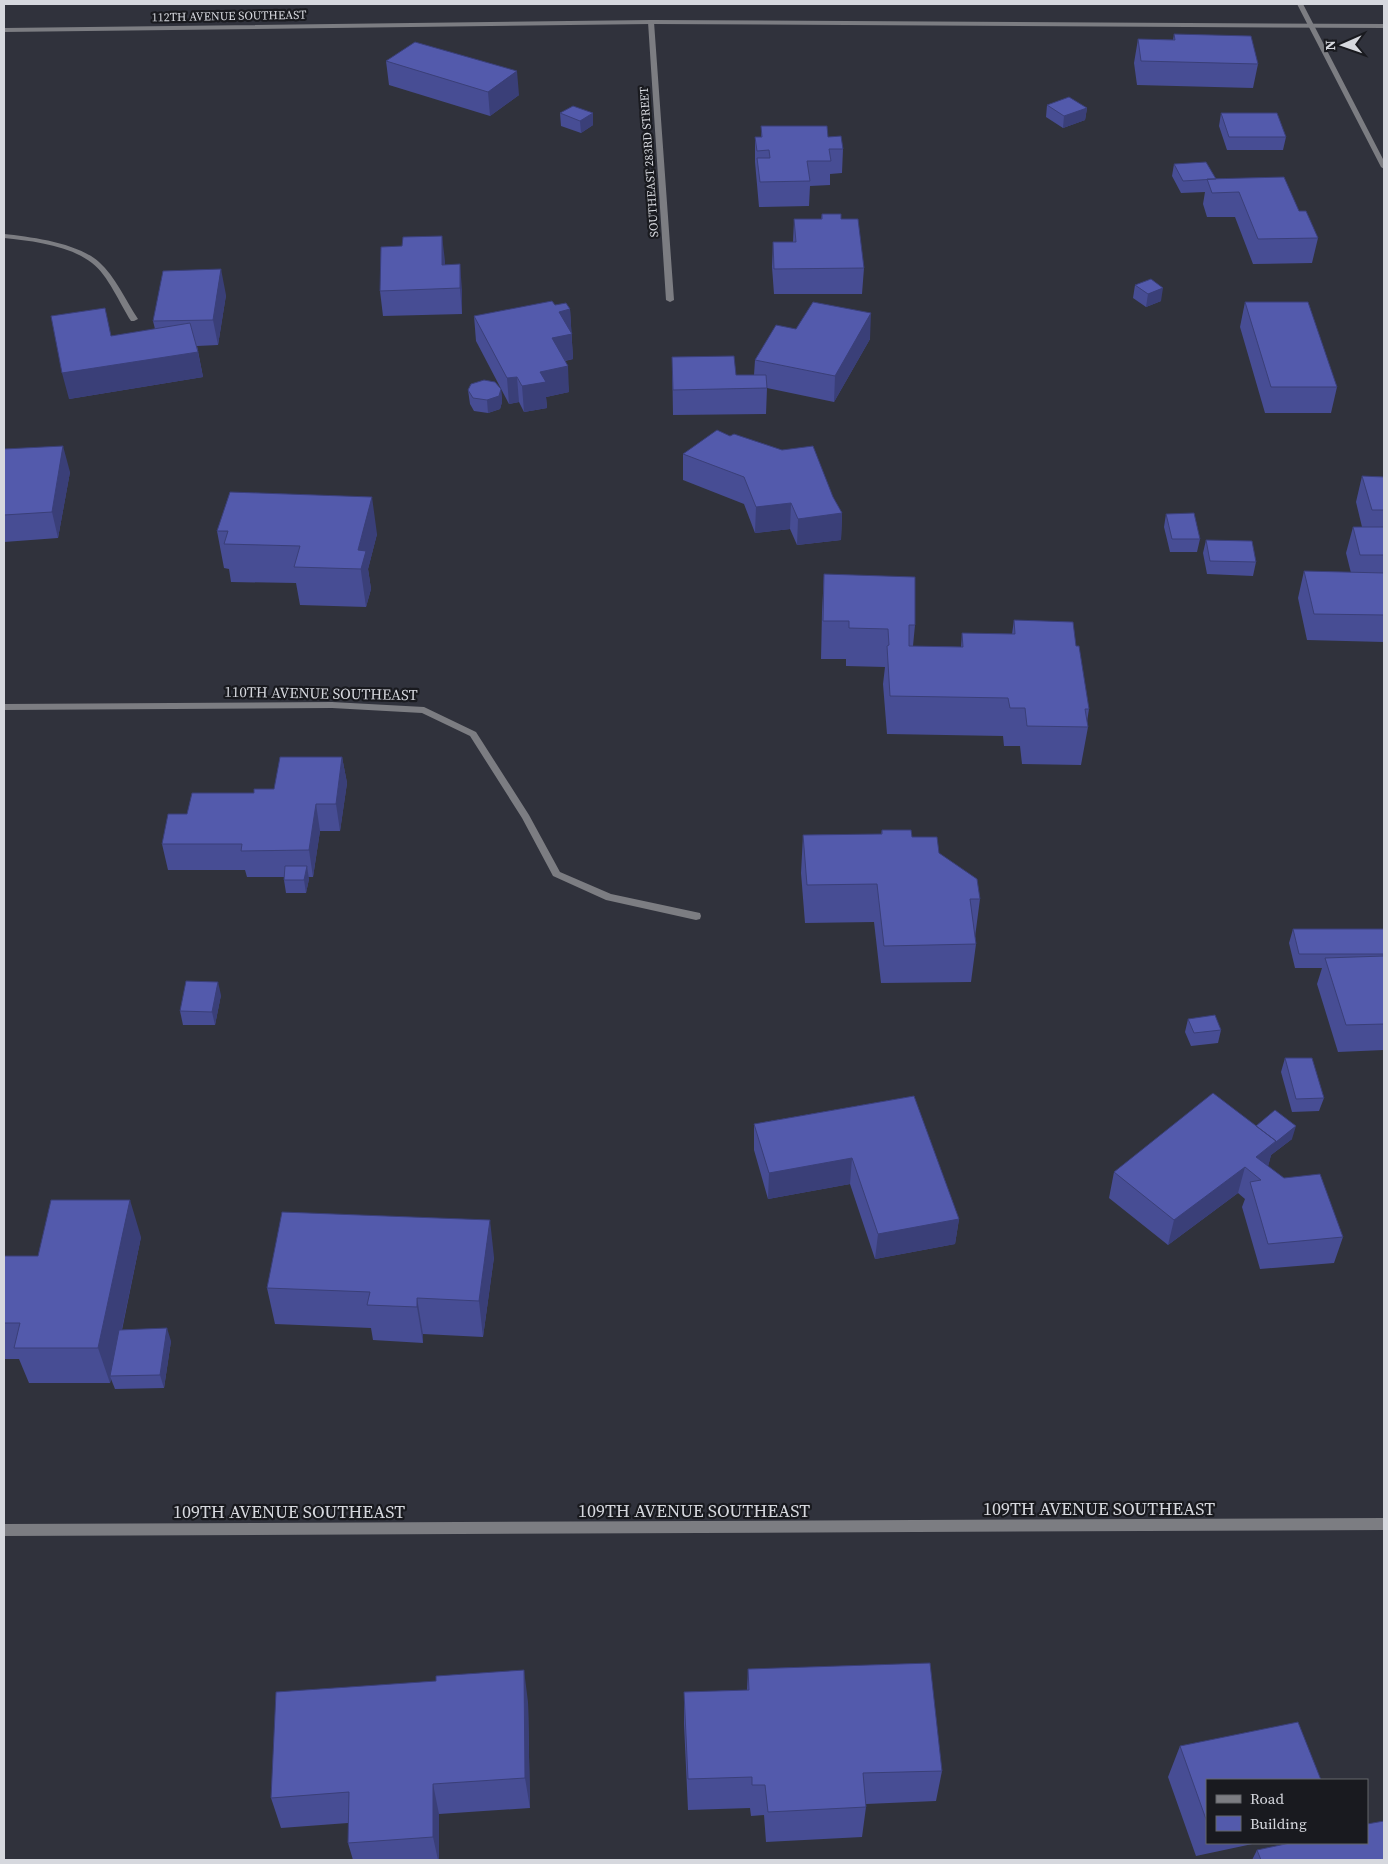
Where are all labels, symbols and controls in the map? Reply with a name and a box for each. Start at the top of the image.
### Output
street label: 112TH AVENUE SOUTHEAST [151,7,307,25]
north arrow [1318,20,1368,70]
text: N [1320,40,1340,51]
street label: SOUTHEAST 283RD STREET [636,86,662,238]
street label: 110TH AVENUE SOUTHEAST [224,681,418,705]
street label: 109TH AVENUE SOUTHEAST [983,1496,1215,1521]
street label: 109TH AVENUE SOUTHEAST [578,1498,810,1523]
street label: 109TH AVENUE SOUTHEAST [173,1499,405,1524]
legend [1206,1779,1368,1844]
text: Road [1250,1788,1284,1809]
text: Building [1250,1813,1307,1834]

